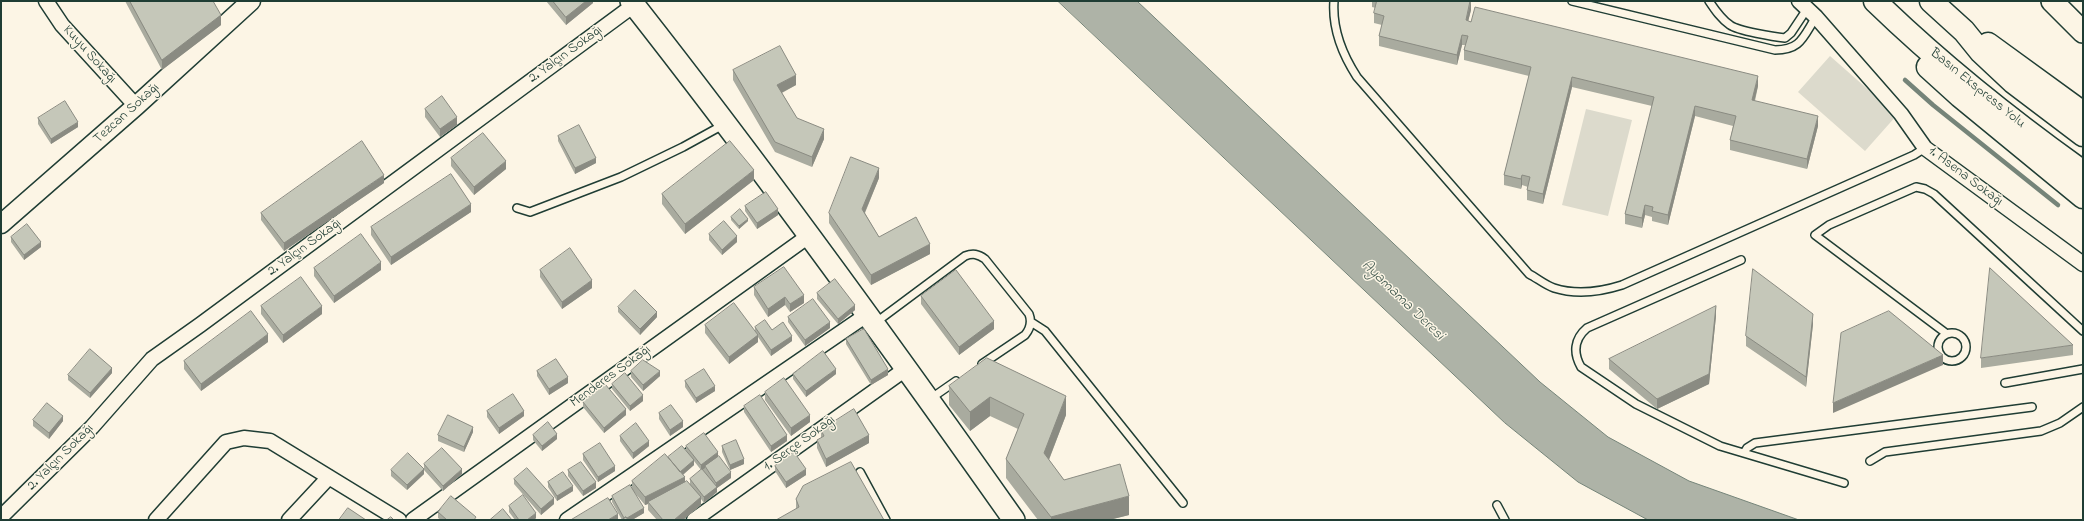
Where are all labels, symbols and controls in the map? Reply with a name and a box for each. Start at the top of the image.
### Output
street label: Kuyu Sokağı [59,22,119,88]
street label: 2. Yalçın Sokağı [526,23,606,87]
street label: Basın Ekspress Yolu [1926,45,2028,133]
street label: Tezcan Sokağı [91,80,163,148]
street label: 1. Asena Sokağı [1924,143,2006,211]
street label: 2. Yalçın Sokağı [265,216,345,280]
water label: Ayamama Deresi [1357,257,1447,345]
street label: Menderes Sokağı [567,342,655,412]
street label: 1. Serçe Sokağı [761,412,839,476]
street label: 2. Yalçın Sokağı [24,421,98,495]

